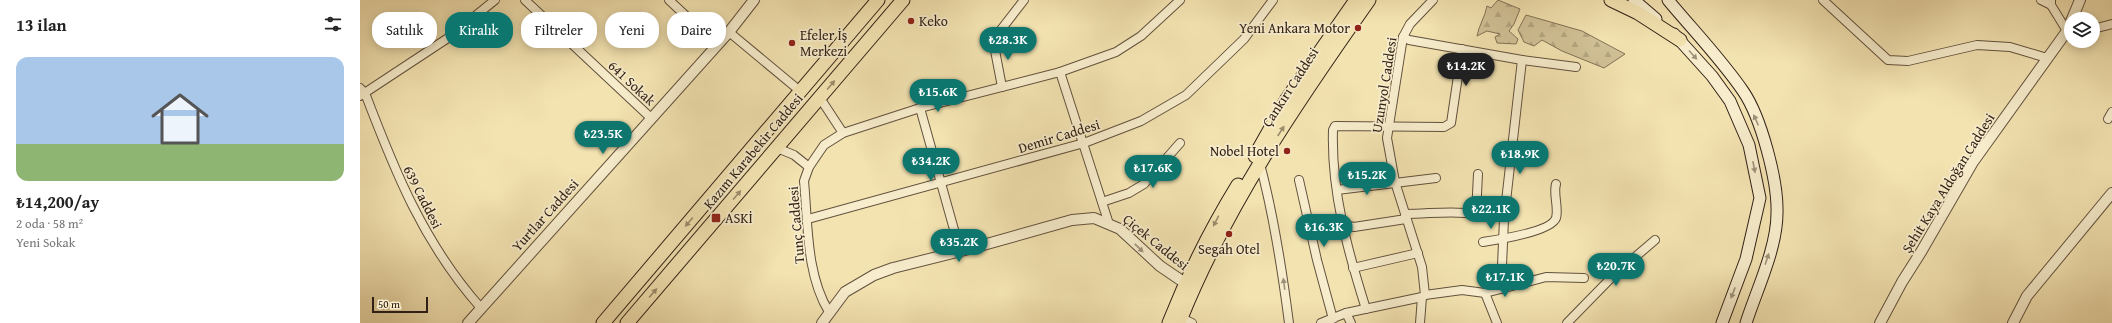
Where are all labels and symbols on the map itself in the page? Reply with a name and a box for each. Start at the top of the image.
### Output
place label: Keko [919,11,948,31]
marker: Keko [906,16,916,26]
place label: Yeni Ankara Motor [1239,18,1350,38]
marker: Yeni Ankara Motor [1353,23,1363,33]
place label: Efeler İş Merkezi [800,25,847,61]
pin: ₺28.3K [975,27,1041,61]
street label: Uzunyol Caddesi [1367,36,1401,134]
marker: Efeler İş Merkezi [787,38,797,48]
street label: Çankırı Caddesi [1257,43,1323,131]
one-way arrow [1689,49,1698,60]
pin: ₺14.2K [1433,53,1499,87]
street label: 641 Sokak [604,56,661,111]
pin: ₺15.6K [905,79,971,113]
one-way arrow [826,80,835,90]
street label: Kazım Karabekir Caddesi [699,89,807,213]
street label: Şehit Kaya Aldoğan Caddesi [1897,109,1999,257]
one-way arrow [1753,113,1759,125]
street label: Demir Caddesi [1016,114,1102,158]
pin: ₺23.5K [570,121,636,155]
one-way arrow [1277,126,1285,136]
place label: Nobel Hotel [1210,141,1279,161]
pin: ₺18.9K [1487,141,1553,175]
marker: Nobel Hotel [1282,146,1292,156]
pin: ₺34.2K [898,148,964,182]
pin: ₺17.6K [1120,155,1186,189]
one-way arrow [1751,161,1757,174]
street label: 639 Caddesi [399,162,447,232]
pin: ₺15.2K [1334,162,1400,196]
street label: Yurtlar Caddesi [507,174,583,256]
street label: Tunç Caddesi [783,185,809,265]
one-way arrow [733,189,742,200]
pin: ₺22.1K [1458,196,1524,230]
place label: ASKİ [725,208,753,228]
street label: Çiçek Caddesi [1119,209,1193,275]
marker: ASKİ [710,212,722,224]
pin: ₺16.3K [1291,214,1357,248]
one-way arrow [1213,215,1220,227]
one-way arrow [685,216,694,227]
pin: ₺35.2K [926,229,992,263]
marker: Segah Otel [1224,229,1234,239]
place label: Segah Otel [1198,239,1260,259]
one-way arrow [1134,243,1144,253]
pin: ₺20.7K [1583,253,1649,287]
one-way arrow [1764,253,1770,265]
pin: ₺17.1K [1472,264,1538,298]
one-way arrow [1281,278,1287,290]
one-way arrow [1730,287,1736,299]
one-way arrow [648,288,657,299]
scale bar [372,295,428,314]

